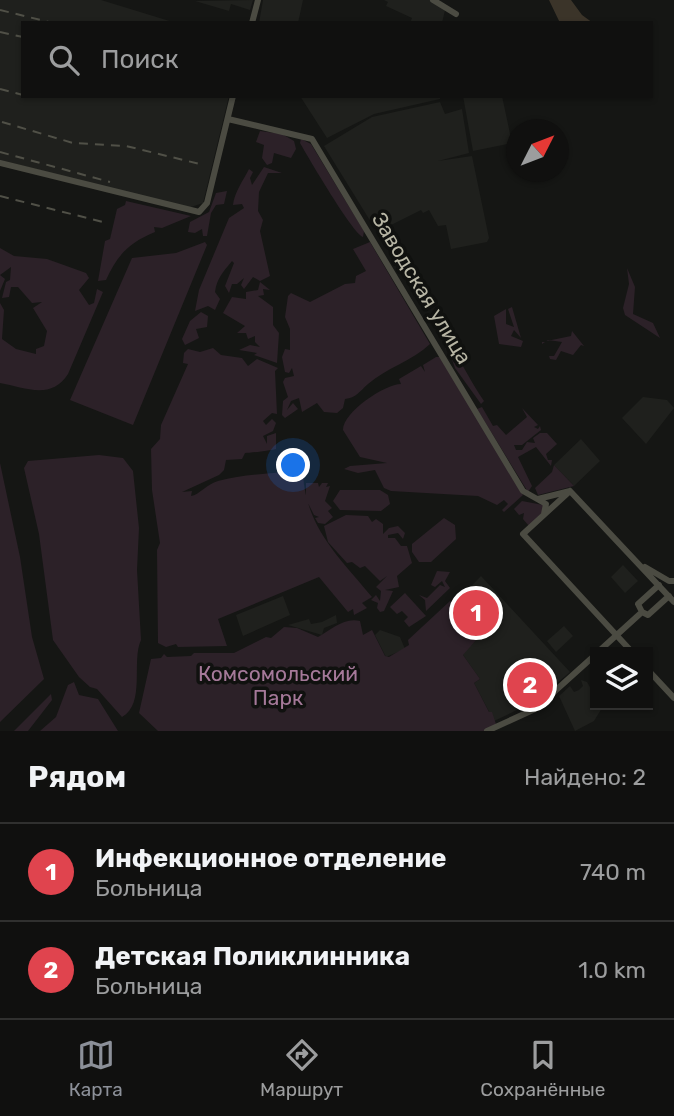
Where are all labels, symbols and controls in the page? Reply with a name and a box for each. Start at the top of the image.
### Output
search box [21,21,653,98]
icon: search [45,41,83,79]
text: Поиск [101,44,179,75]
north arrow [506,119,569,182]
street label: Заводская улица [367,208,477,368]
your location [276,448,310,482]
pin: 1 [453,587,499,639]
map controls [590,647,653,710]
button: layers [590,647,653,710]
pin: 2 [507,659,553,711]
park label: Комсомольский Парк [198,661,358,710]
text: Рядом [28,759,126,795]
text: Найдено: 2 [524,763,646,791]
text: Инфекционное отделение [95,843,446,874]
text: 1 [45,858,57,886]
text: 740 m [580,858,646,886]
text: Больница [95,874,203,902]
text: Детская Поликлинника [95,941,410,972]
text: 2 [44,956,58,984]
text: 1.0 km [578,956,646,984]
text: Больница [95,972,203,1000]
tab: Карта [69,1036,123,1101]
tab: Маршрут [260,1036,343,1101]
tab: Сохранённые [480,1036,605,1101]

